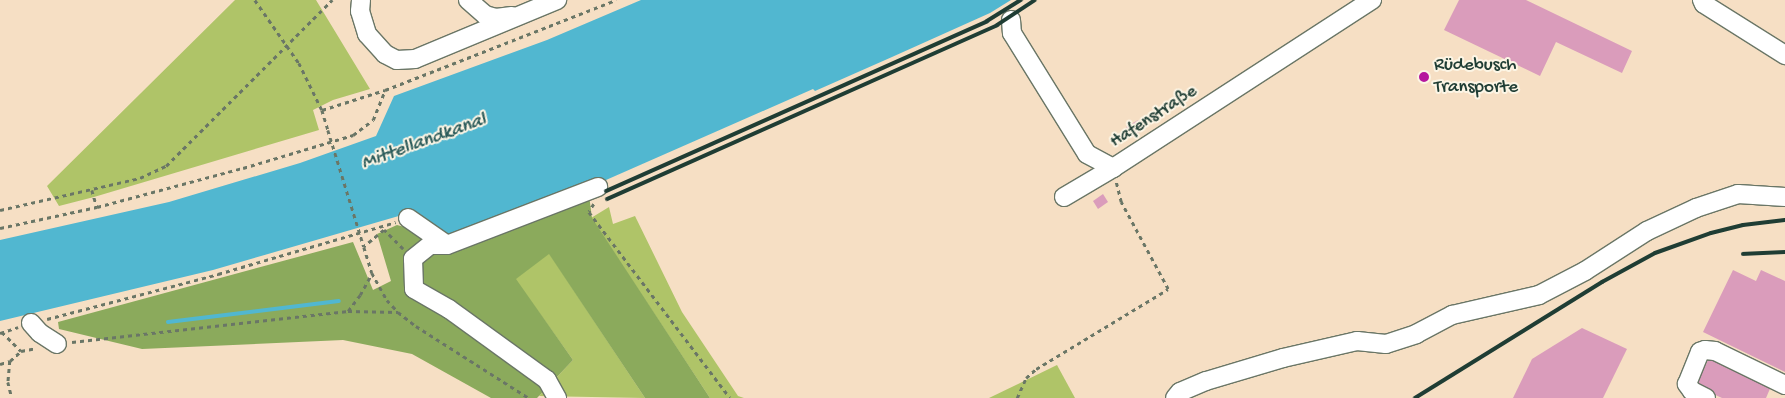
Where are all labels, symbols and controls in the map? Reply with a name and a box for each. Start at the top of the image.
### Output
place label: Rüdebusch Transporte [1434,55,1518,99]
marker: Rüdebusch Transporte [1418,71,1430,83]
street label: Hafenstraße [1106,80,1202,154]
water label: Mittellandkanal [358,108,490,176]

